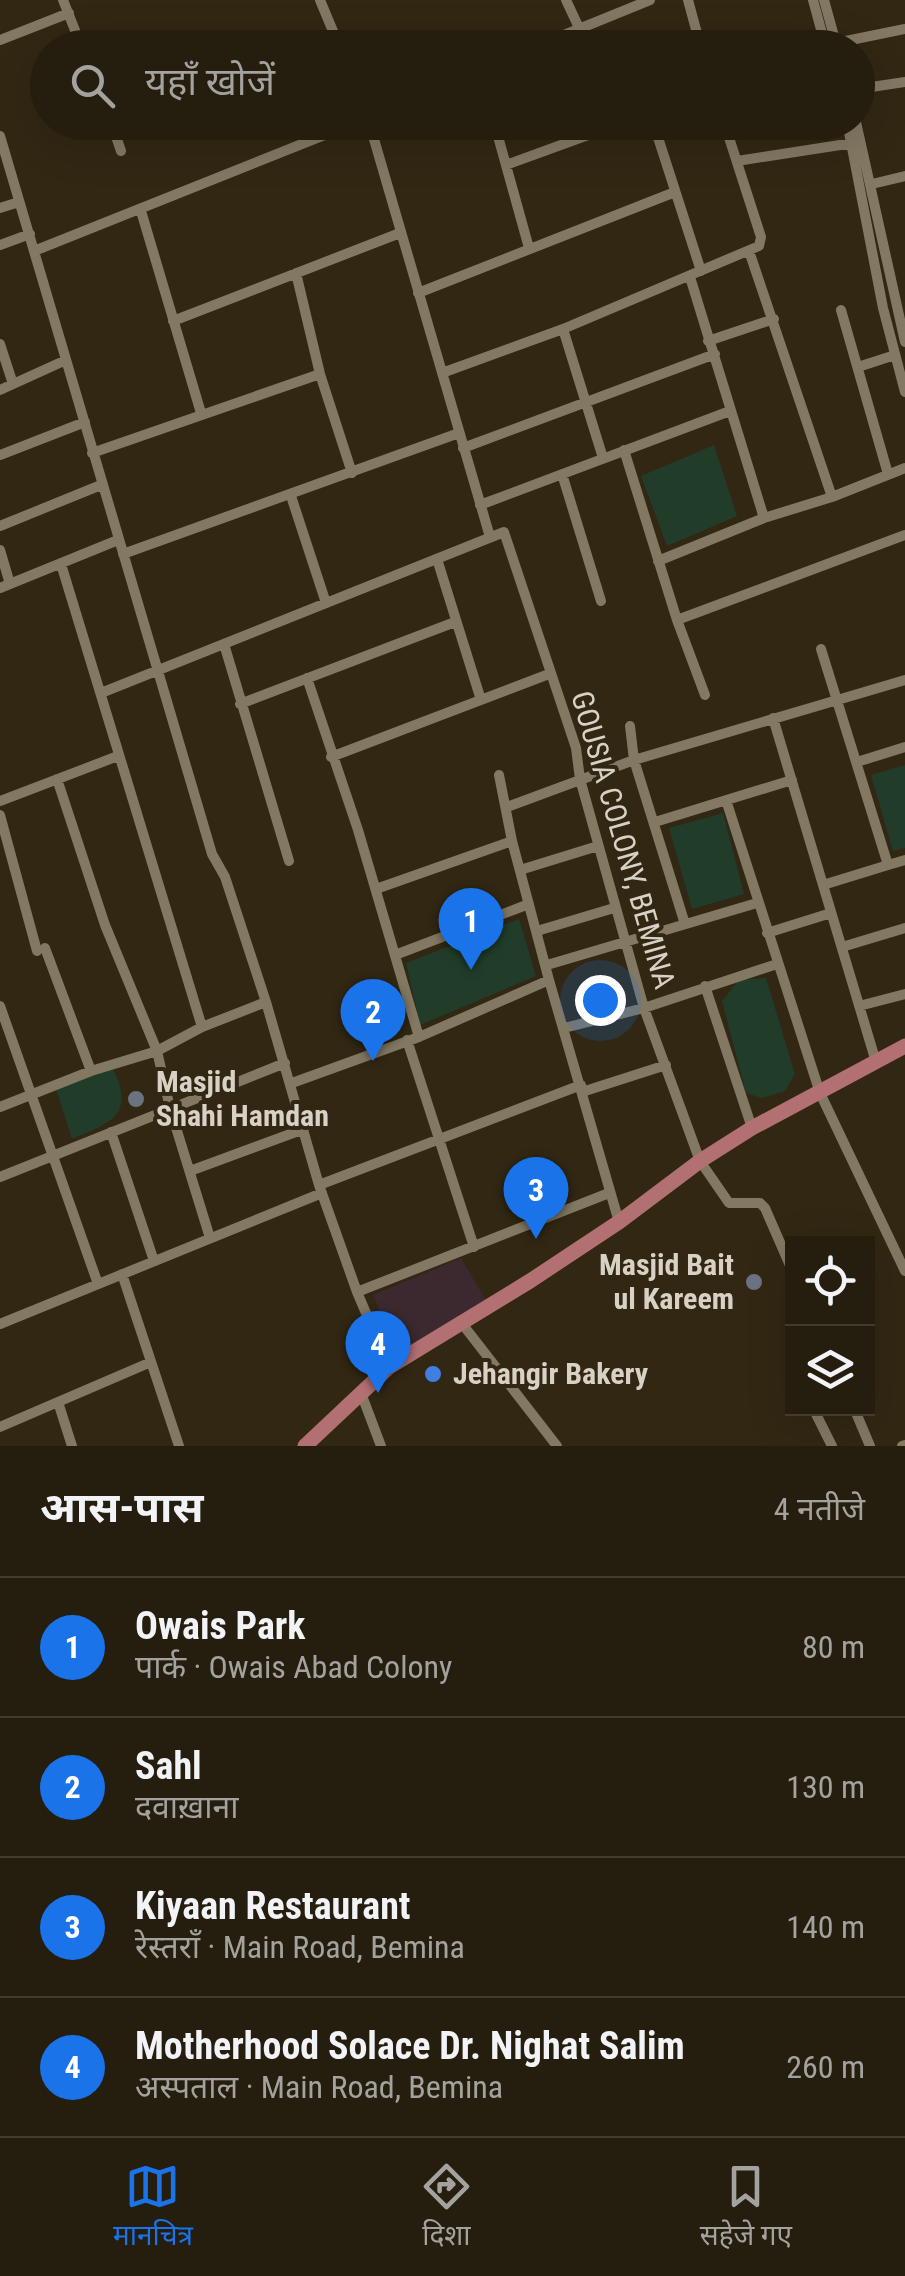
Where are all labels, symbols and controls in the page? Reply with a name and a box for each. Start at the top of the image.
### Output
search box [30,30,875,140]
icon: search [65,58,120,113]
text: यहाँ खोजें [145,60,275,104]
street label: GOUSIA COLONY, BEMINA [564,687,683,993]
pin: 1 [438,888,504,970]
your location [575,975,626,1026]
pin: 2 [340,978,406,1061]
place label: Masjid Shahi Hamdan [156,1064,329,1133]
marker: Masjid Shahi Hamdan [125,1088,147,1110]
pin: 3 [504,1156,568,1239]
map controls [785,1236,875,1416]
button: locate [785,1236,875,1326]
place label: Masjid Bait ul Kareem [599,1247,734,1316]
marker: Masjid Bait ul Kareem [743,1271,765,1293]
pin: 4 [346,1310,410,1393]
button: layers [785,1326,875,1416]
place label: Jehangir Bakery [453,1356,649,1391]
marker: Jehangir Bakery [422,1363,444,1385]
text: आस-पास [40,1483,203,1532]
text: 4 नतीजे [774,1490,865,1528]
text: Owais Park [135,1604,306,1648]
text: 1 [64,1628,81,1666]
text: 80 m [802,1628,865,1666]
text: पार्क · Owais Abad Colony [135,1648,452,1686]
text: Sahl [135,1744,202,1788]
text: 2 [64,1768,81,1806]
text: 130 m [786,1768,865,1806]
text: दवाख़ाना [135,1788,239,1826]
text: Kiyaan Restaurant [135,1884,411,1928]
text: 3 [64,1908,81,1946]
text: 140 m [786,1908,865,1946]
text: रेस्तराँ · Main Road, Bemina [135,1928,465,1966]
text: Motherhood Solace Dr. Nighat Salim [135,2024,685,2068]
text: 4 [64,2048,81,2086]
text: 260 m [786,2048,865,2086]
text: अस्पताल · Main Road, Bemina [135,2068,503,2106]
tab: मानचित्र [113,2159,193,2256]
tab: दिशा [419,2159,474,2256]
tab: सहेजे गए [700,2159,792,2256]

